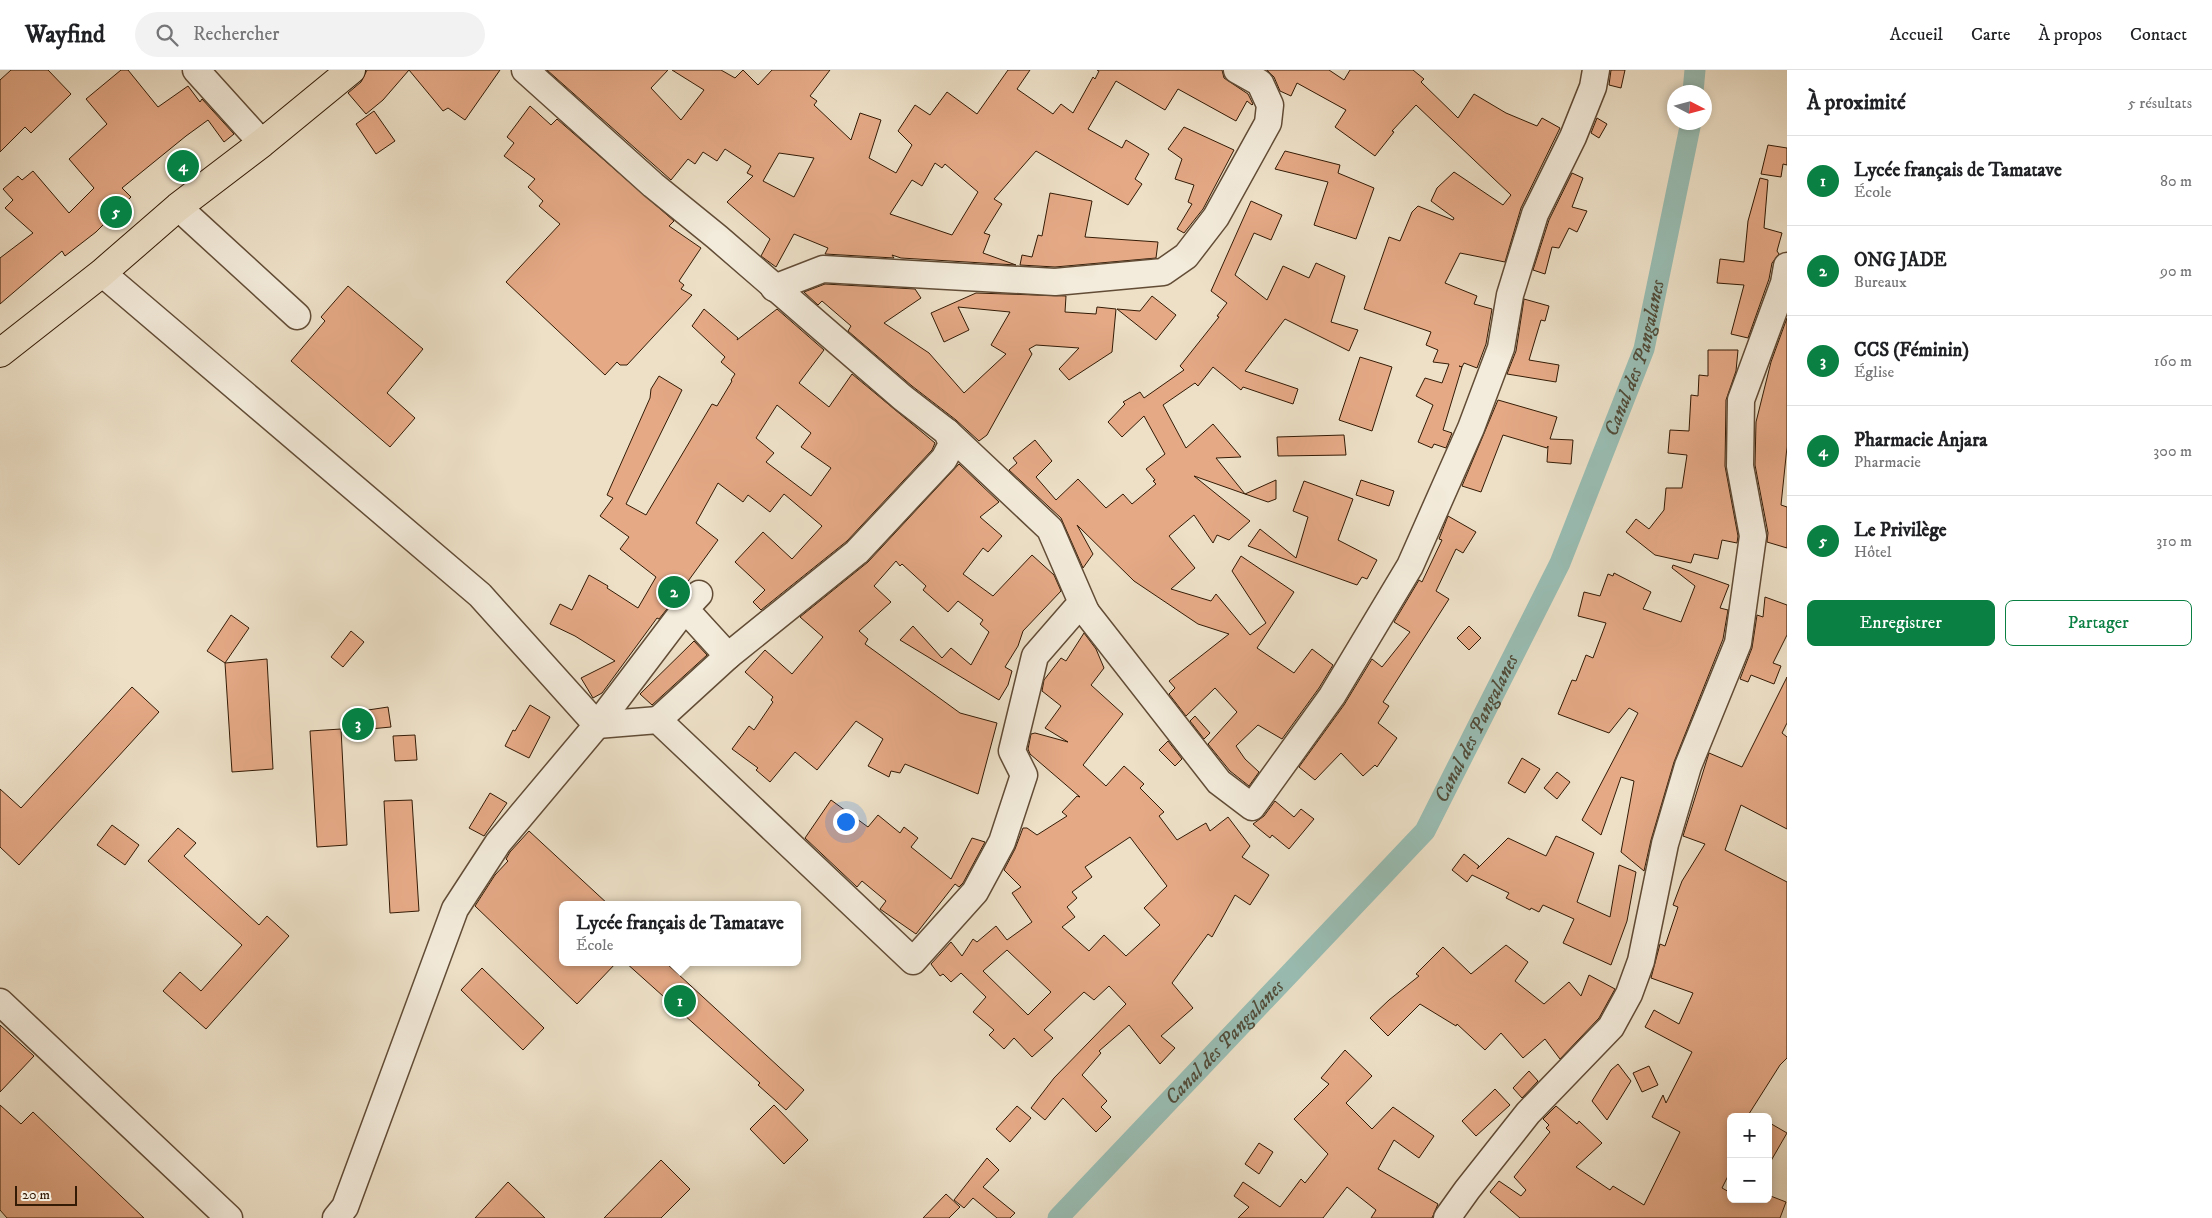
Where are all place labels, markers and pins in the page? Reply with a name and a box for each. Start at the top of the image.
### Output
pin: 4 [167,147,199,185]
pin: 5 [100,193,132,231]
pin: 2 [658,573,690,611]
pin: 3 [342,705,374,743]
pin: 1 [664,982,696,1020]

